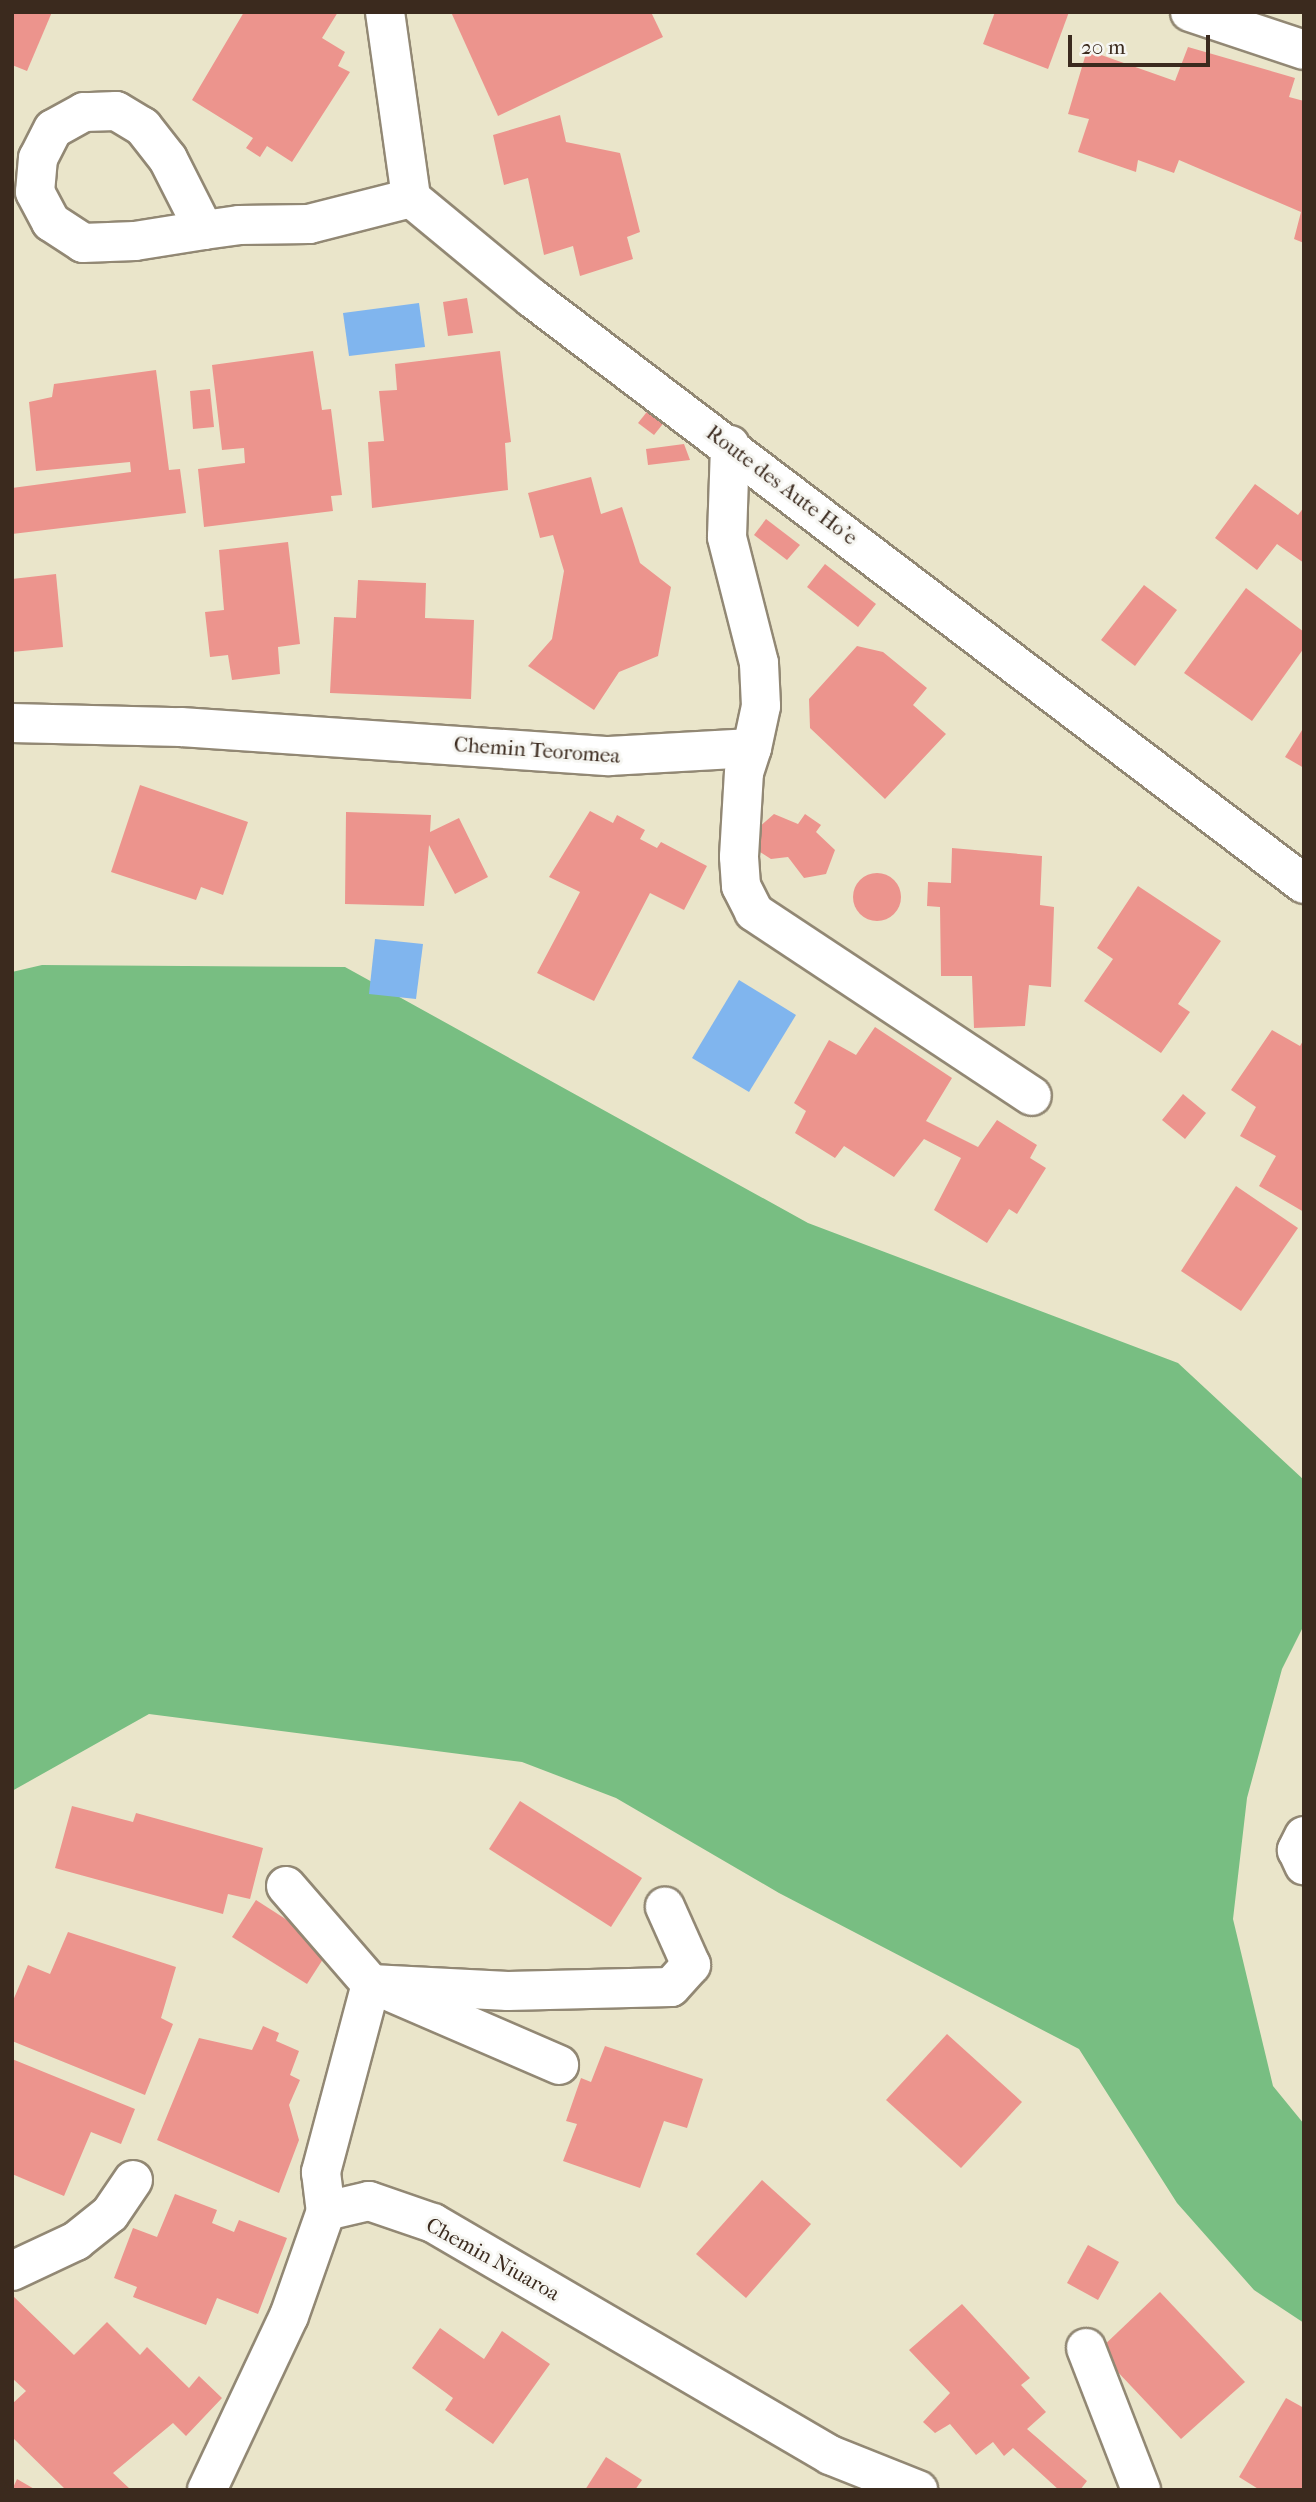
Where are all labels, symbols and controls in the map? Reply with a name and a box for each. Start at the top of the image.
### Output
scale bar [1071,21,1213,65]
text: 20 m [1081,35,1125,59]
street label: Route des Aute Ho'e [701,420,863,550]
street label: Chemin Teoromea [453,732,621,768]
street label: Chemin Niuaroa [422,2212,564,2306]

